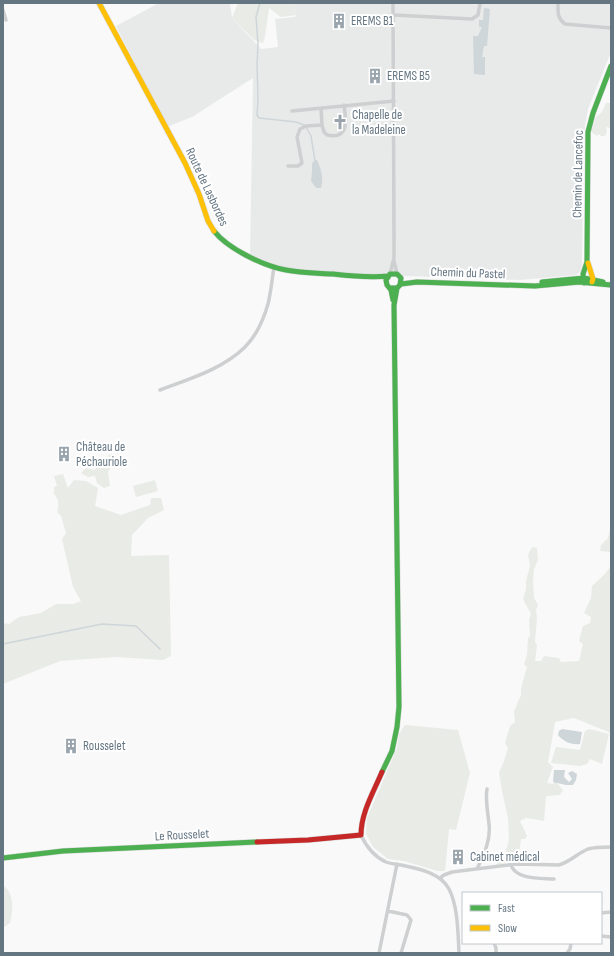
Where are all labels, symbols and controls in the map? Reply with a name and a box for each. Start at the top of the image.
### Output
building icon: EREMS B1 [330,12,348,30]
place label: EREMS B1 [351,13,394,29]
building icon: EREMS B5 [366,67,384,85]
place label: EREMS B5 [387,68,430,84]
place label: Chapelle de la Madeleine [352,107,406,138]
church icon: Chapelle de la Madeleine [331,113,349,131]
street label: Chemin de Lancefoc [569,130,587,218]
street label: Route de Lasbordes [182,145,232,229]
street label: Chemin du Pastel [430,264,506,282]
place label: Château de Péchauriole [76,439,127,470]
building icon: Château de Péchauriole [55,445,73,463]
building icon: Rousselet [62,737,80,755]
place label: Rousselet [83,738,126,754]
street label: Le Rousselet [154,826,210,844]
building icon: Cabinet médical [449,848,467,866]
place label: Cabinet médical [470,849,540,865]
legend [462,892,602,944]
text: Fast [498,901,515,916]
text: Slow [498,921,517,936]

